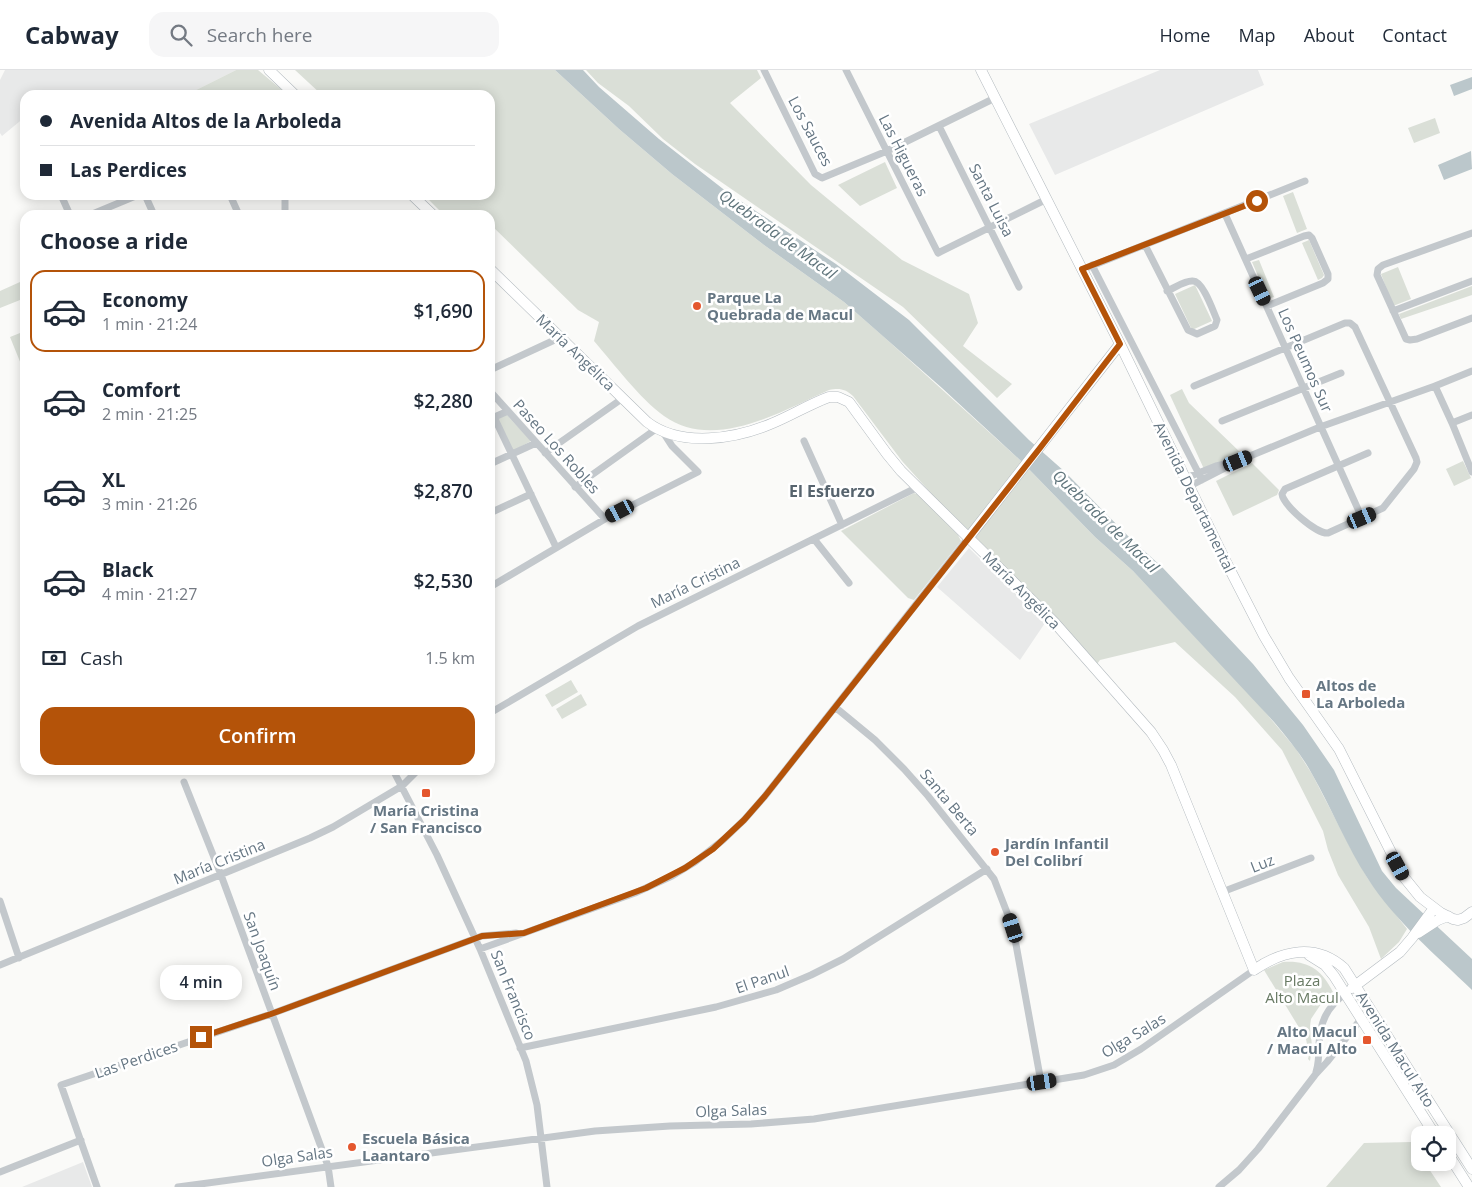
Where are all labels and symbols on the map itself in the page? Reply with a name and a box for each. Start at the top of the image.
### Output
street label: Los Sauces [784,93,838,169]
street label: Las Higueras [875,111,933,199]
street label: Santa Luisa [965,160,1019,240]
water label: Quebrada de Macul [715,184,842,285]
route start [1246,190,1268,212]
car [1246,274,1273,308]
place label: Parque La Quebrada de Macul [707,287,853,324]
marker: Parque La Quebrada de Macul [691,300,703,312]
street label: Los Peumos Sur [1274,305,1338,415]
street label: María Angélica [532,309,620,395]
street label: Paseo Los Robles [509,395,605,497]
street label: Avenida Departamental [1150,418,1240,576]
car [1221,448,1254,474]
water label: Quebrada de Macul [1048,464,1165,578]
district label: El Esfuerzo [789,480,875,502]
car [603,498,636,524]
car [1345,505,1378,531]
street label: María Angélica [979,547,1065,633]
street label: María Cristina [647,552,743,612]
place label: Altos de La Arboleda [1316,675,1405,712]
marker: Altos de La Arboleda [1300,688,1312,700]
street label: Santa Berta [916,764,984,840]
marker: María Cristina / San Francisco [420,787,432,799]
place label: María Cristina / San Francisco [370,800,482,837]
place label: Jardín Infantil Del Colibrí [1003,833,1109,870]
street label: María Cristina [170,834,268,888]
marker: Jardín Infantil Del Colibrí [989,846,1001,858]
street label: Luz [1247,849,1277,877]
car [1384,849,1411,883]
street label: San Joaquín [240,909,286,993]
car [1001,911,1024,945]
street label: San Francisco [487,947,541,1043]
street label: El Panul [732,961,792,997]
callout: 4 min [160,964,242,1000]
park label: Plaza Alto Macul [1265,970,1339,1007]
street label: Avenida Macul Alto [1352,987,1440,1111]
street label: Olga Salas [1097,1008,1169,1062]
place label: Alto Macul / Macul Alto [1267,1021,1357,1058]
route end [190,1026,212,1048]
marker: Alto Macul / Macul Alto [1361,1034,1373,1046]
street label: Las Perdices [92,1035,180,1083]
car [1026,1072,1057,1092]
street label: Olga Salas [695,1099,767,1121]
place label: Escuela Básica Laantaro [362,1128,470,1165]
street label: Olga Salas [260,1141,334,1171]
marker: Escuela Básica Laantaro [346,1141,358,1153]

